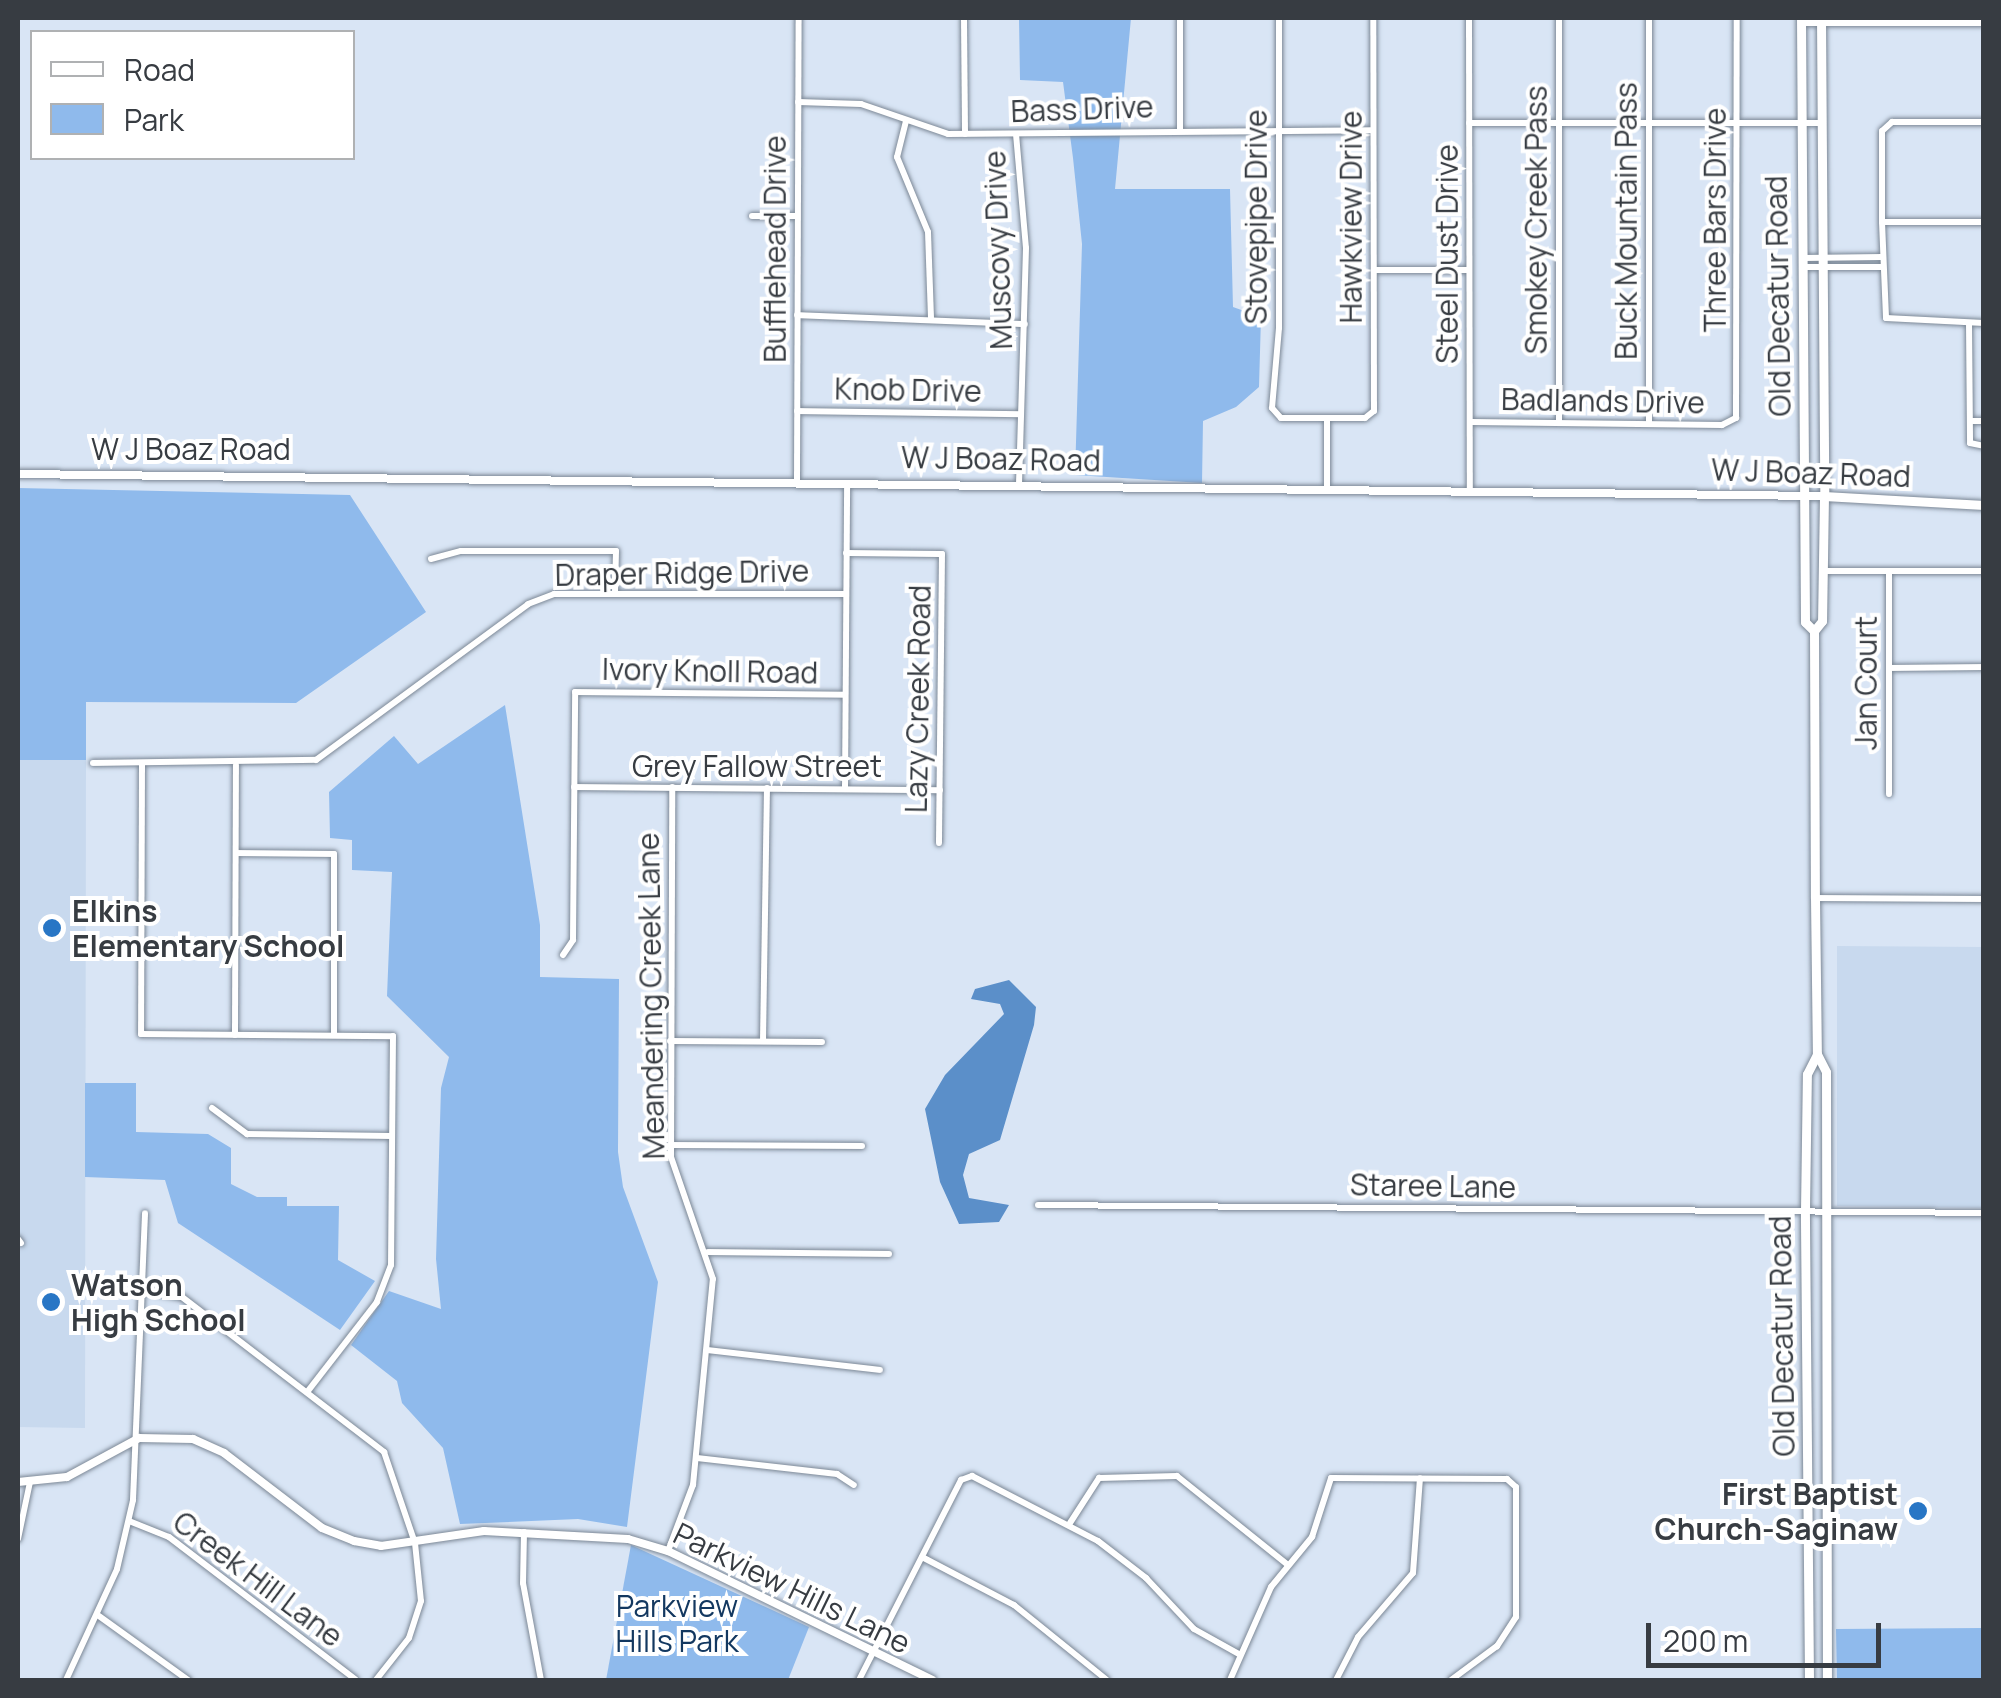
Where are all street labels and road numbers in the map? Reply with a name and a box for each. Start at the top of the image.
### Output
street label: Buck Mountain Pass [1608,82,1644,360]
street label: Smokey Creek Pass [1518,86,1554,354]
street label: Bass Drive [1010,89,1154,129]
street label: Three Bars Drive [1697,108,1733,332]
street label: Stovepipe Drive [1238,110,1274,324]
street label: Hawkview Drive [1333,111,1369,323]
street label: Bufflehead Drive [757,135,793,363]
street label: Steel Dust Drive [1429,144,1465,364]
street label: Muscovy Drive [977,150,1019,350]
street label: Old Decatur Road [1758,175,1798,417]
street label: Knob Drive [834,371,982,409]
street label: Badlands Drive [1501,381,1705,421]
street label: W J Boaz Road [91,431,291,467]
street label: W J Boaz Road [901,439,1101,479]
street label: W J Boaz Road [1711,452,1911,494]
street label: Draper Ridge Drive [555,553,809,593]
street label: Lazy Creek Road [898,585,938,813]
street label: Jan Court [1848,616,1884,750]
street label: Ivory Knoll Road [602,651,818,691]
street label: Grey Fallow Street [632,748,882,784]
street label: Meandering Creek Lane [630,832,672,1160]
street label: Staree Lane [1350,1167,1516,1205]
street label: Old Decatur Road [1762,1215,1802,1457]
street label: Creek Hill Lane [166,1504,350,1654]
street label: Parkview Hills Lane [668,1515,916,1661]

